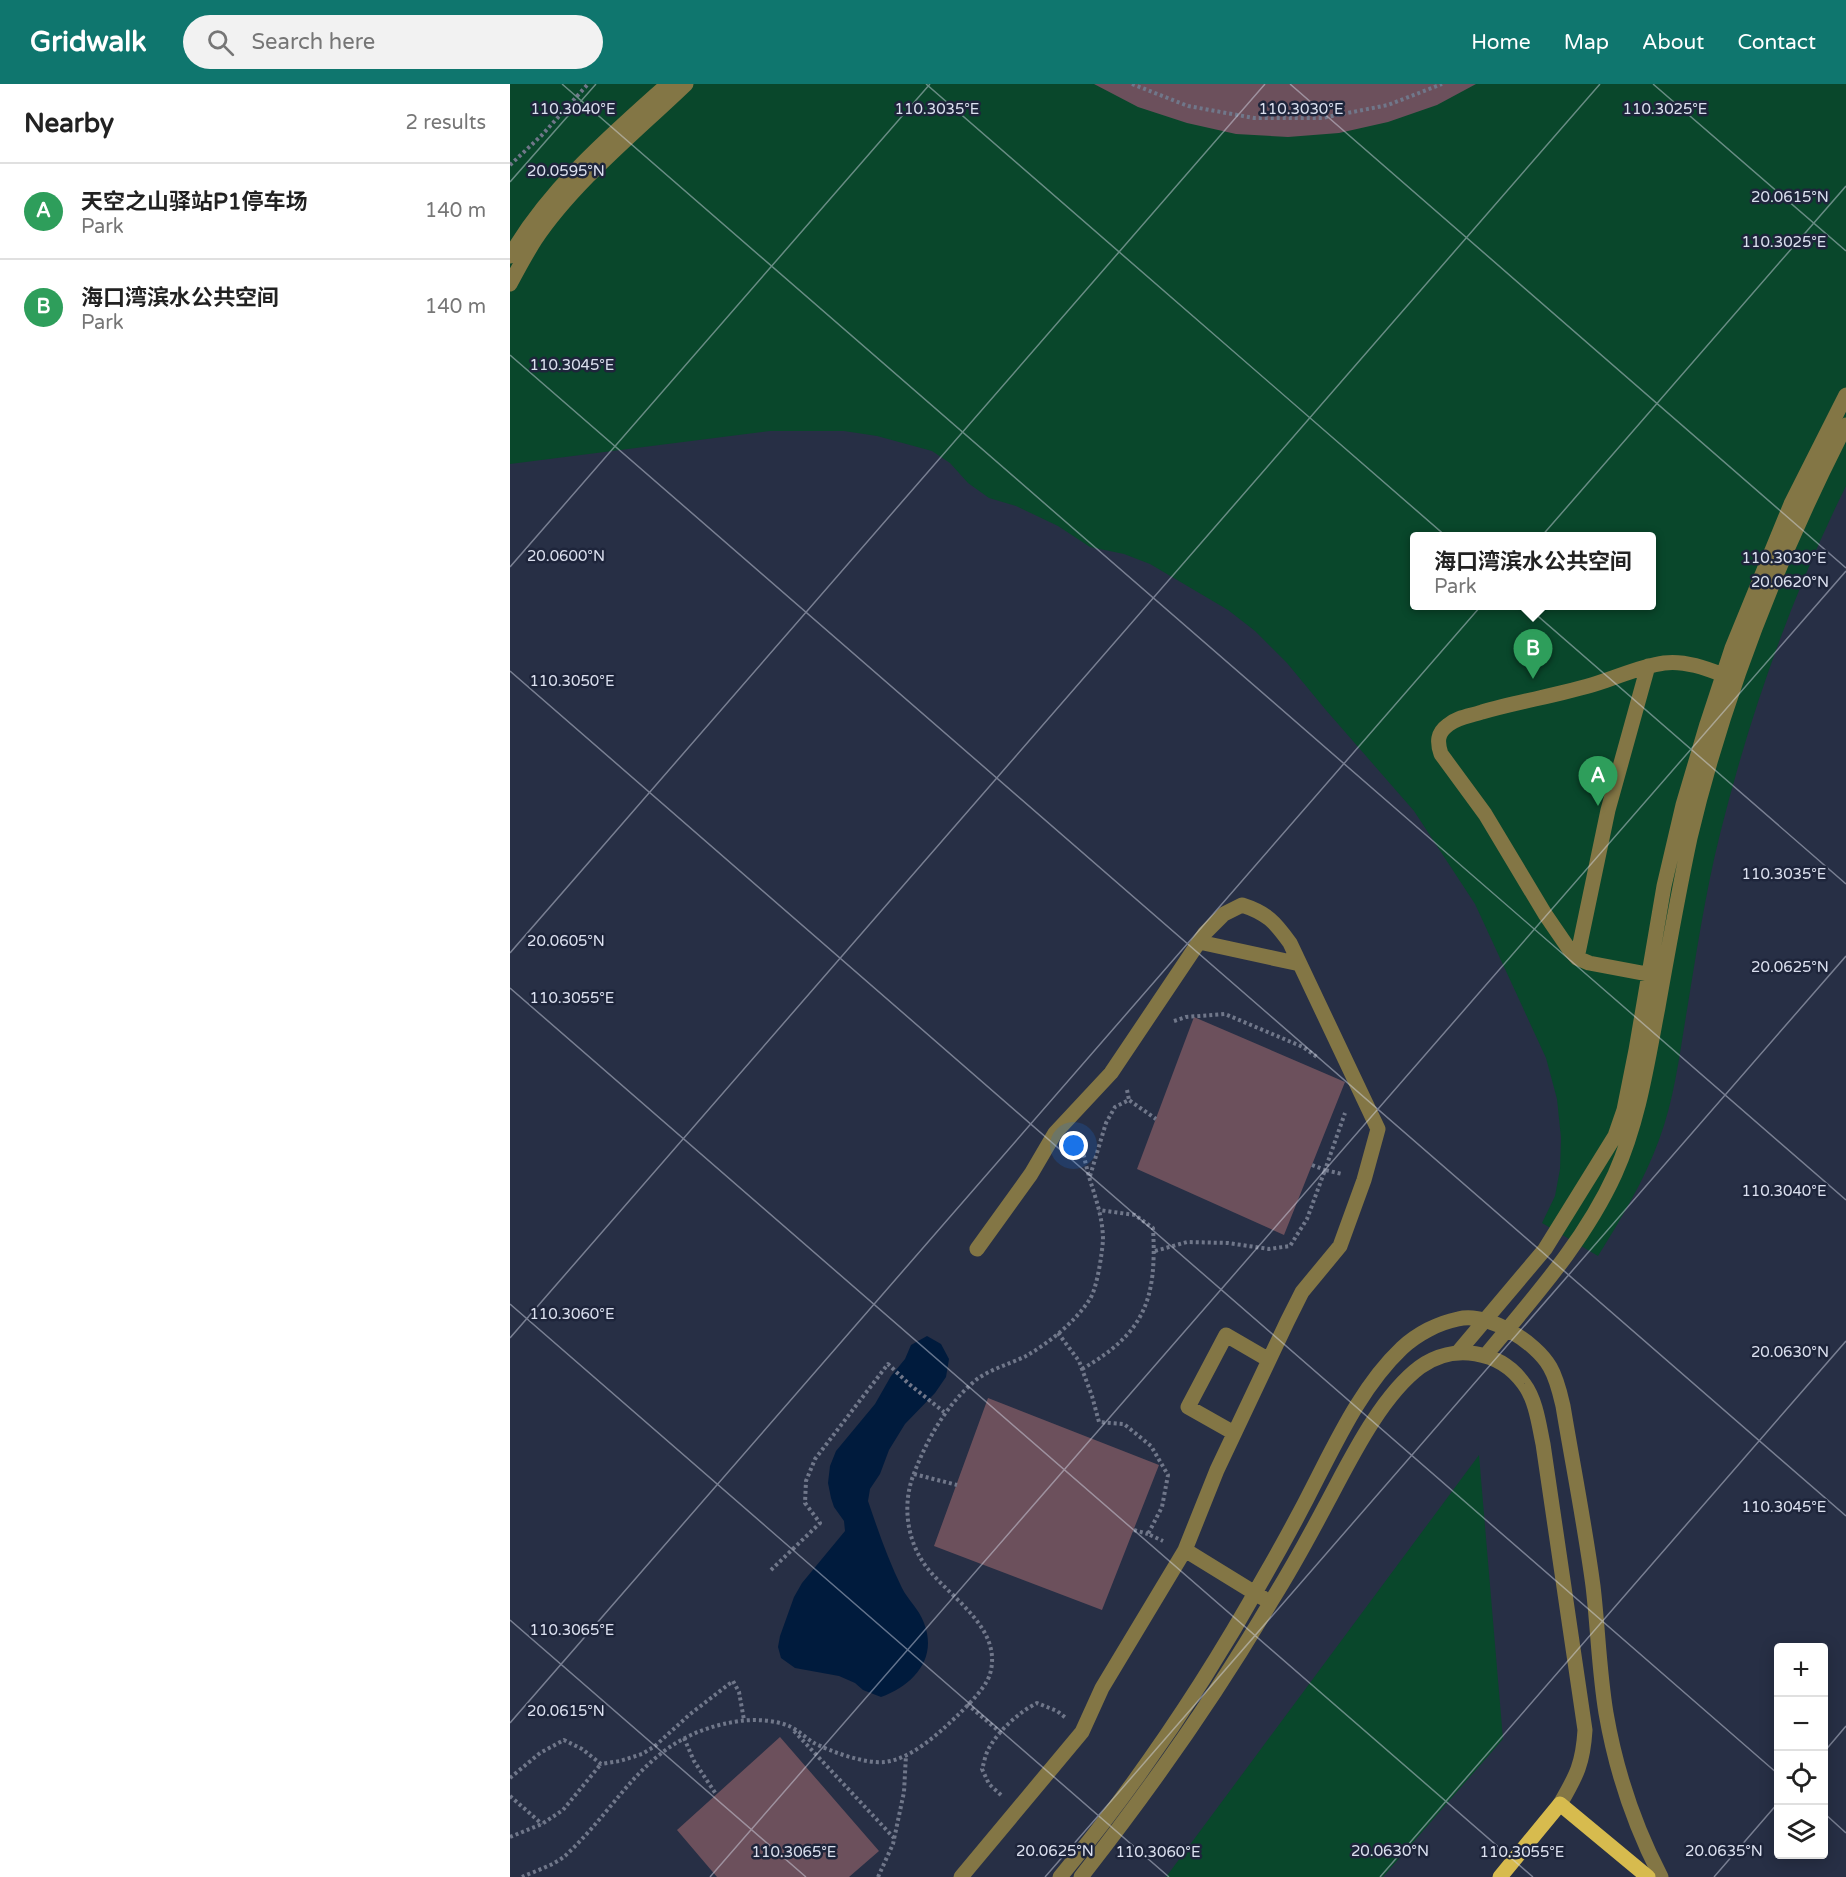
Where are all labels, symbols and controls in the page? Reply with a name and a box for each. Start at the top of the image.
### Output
search box [183,15,603,69]
text: Gridwalk [30,25,147,59]
icon: search [204,26,237,59]
text: Search here [252,29,375,55]
text: Home [1471,30,1531,55]
text: Map [1564,30,1609,55]
text: About [1642,30,1704,55]
text: Contact [1737,30,1816,55]
text: 110.3040°E [530,100,616,118]
text: 110.3035°E [895,100,979,118]
text: 110.3030°E [1258,100,1344,118]
text: 110.3025°E [1623,100,1707,118]
text: Nearby [24,108,114,139]
text: 2 results [406,111,486,135]
text: 20.0595°N [527,162,605,180]
text: 20.0615°N [1751,188,1829,206]
text: 天空之山驿站P1停车场 [81,189,308,215]
text: A [36,199,51,223]
text: 140 m [425,199,486,223]
text: Park [81,215,124,239]
text: 110.3025°E [1742,233,1826,251]
text: 海口湾滨水公共空间 [81,285,279,311]
text: B [37,295,50,319]
text: 140 m [425,295,486,319]
text: Park [81,311,124,335]
text: 110.3045°E [530,356,614,374]
popup [1410,532,1656,610]
text: 20.0600°N [527,547,605,565]
text: 海口湾滨水公共空间 [1434,549,1632,575]
text: 110.3030°E [1741,549,1827,567]
text: 20.0620°N [1751,573,1829,591]
text: Park [1434,575,1477,599]
pin: B [1514,630,1552,679]
text: 110.3050°E [529,672,615,690]
pin: A [1578,756,1618,806]
text: 110.3035°E [1742,865,1826,883]
text: 20.0605°N [527,932,605,950]
text: 20.0625°N [1751,958,1829,976]
text: 110.3055°E [530,989,614,1007]
your location [1059,1131,1088,1160]
text: 110.3040°E [1741,1182,1827,1200]
text: 110.3060°E [529,1305,615,1323]
text: 20.0630°N [1751,1343,1829,1361]
text: 110.3045°E [1742,1498,1826,1516]
text: 110.3065°E [530,1621,614,1639]
map controls [1774,1643,1828,1859]
button: + [1774,1643,1828,1697]
button: − [1774,1697,1828,1751]
text: 20.0615°N [527,1702,605,1720]
button: locate [1774,1751,1828,1805]
button: layers [1774,1805,1828,1859]
text: 20.0625°N [1016,1842,1094,1860]
text: 20.0630°N [1351,1842,1429,1860]
text: 20.0635°N [1685,1842,1763,1860]
text: 110.3065°E [752,1843,836,1861]
text: 110.3060°E [1115,1843,1201,1861]
text: 110.3055°E [1480,1843,1564,1861]

